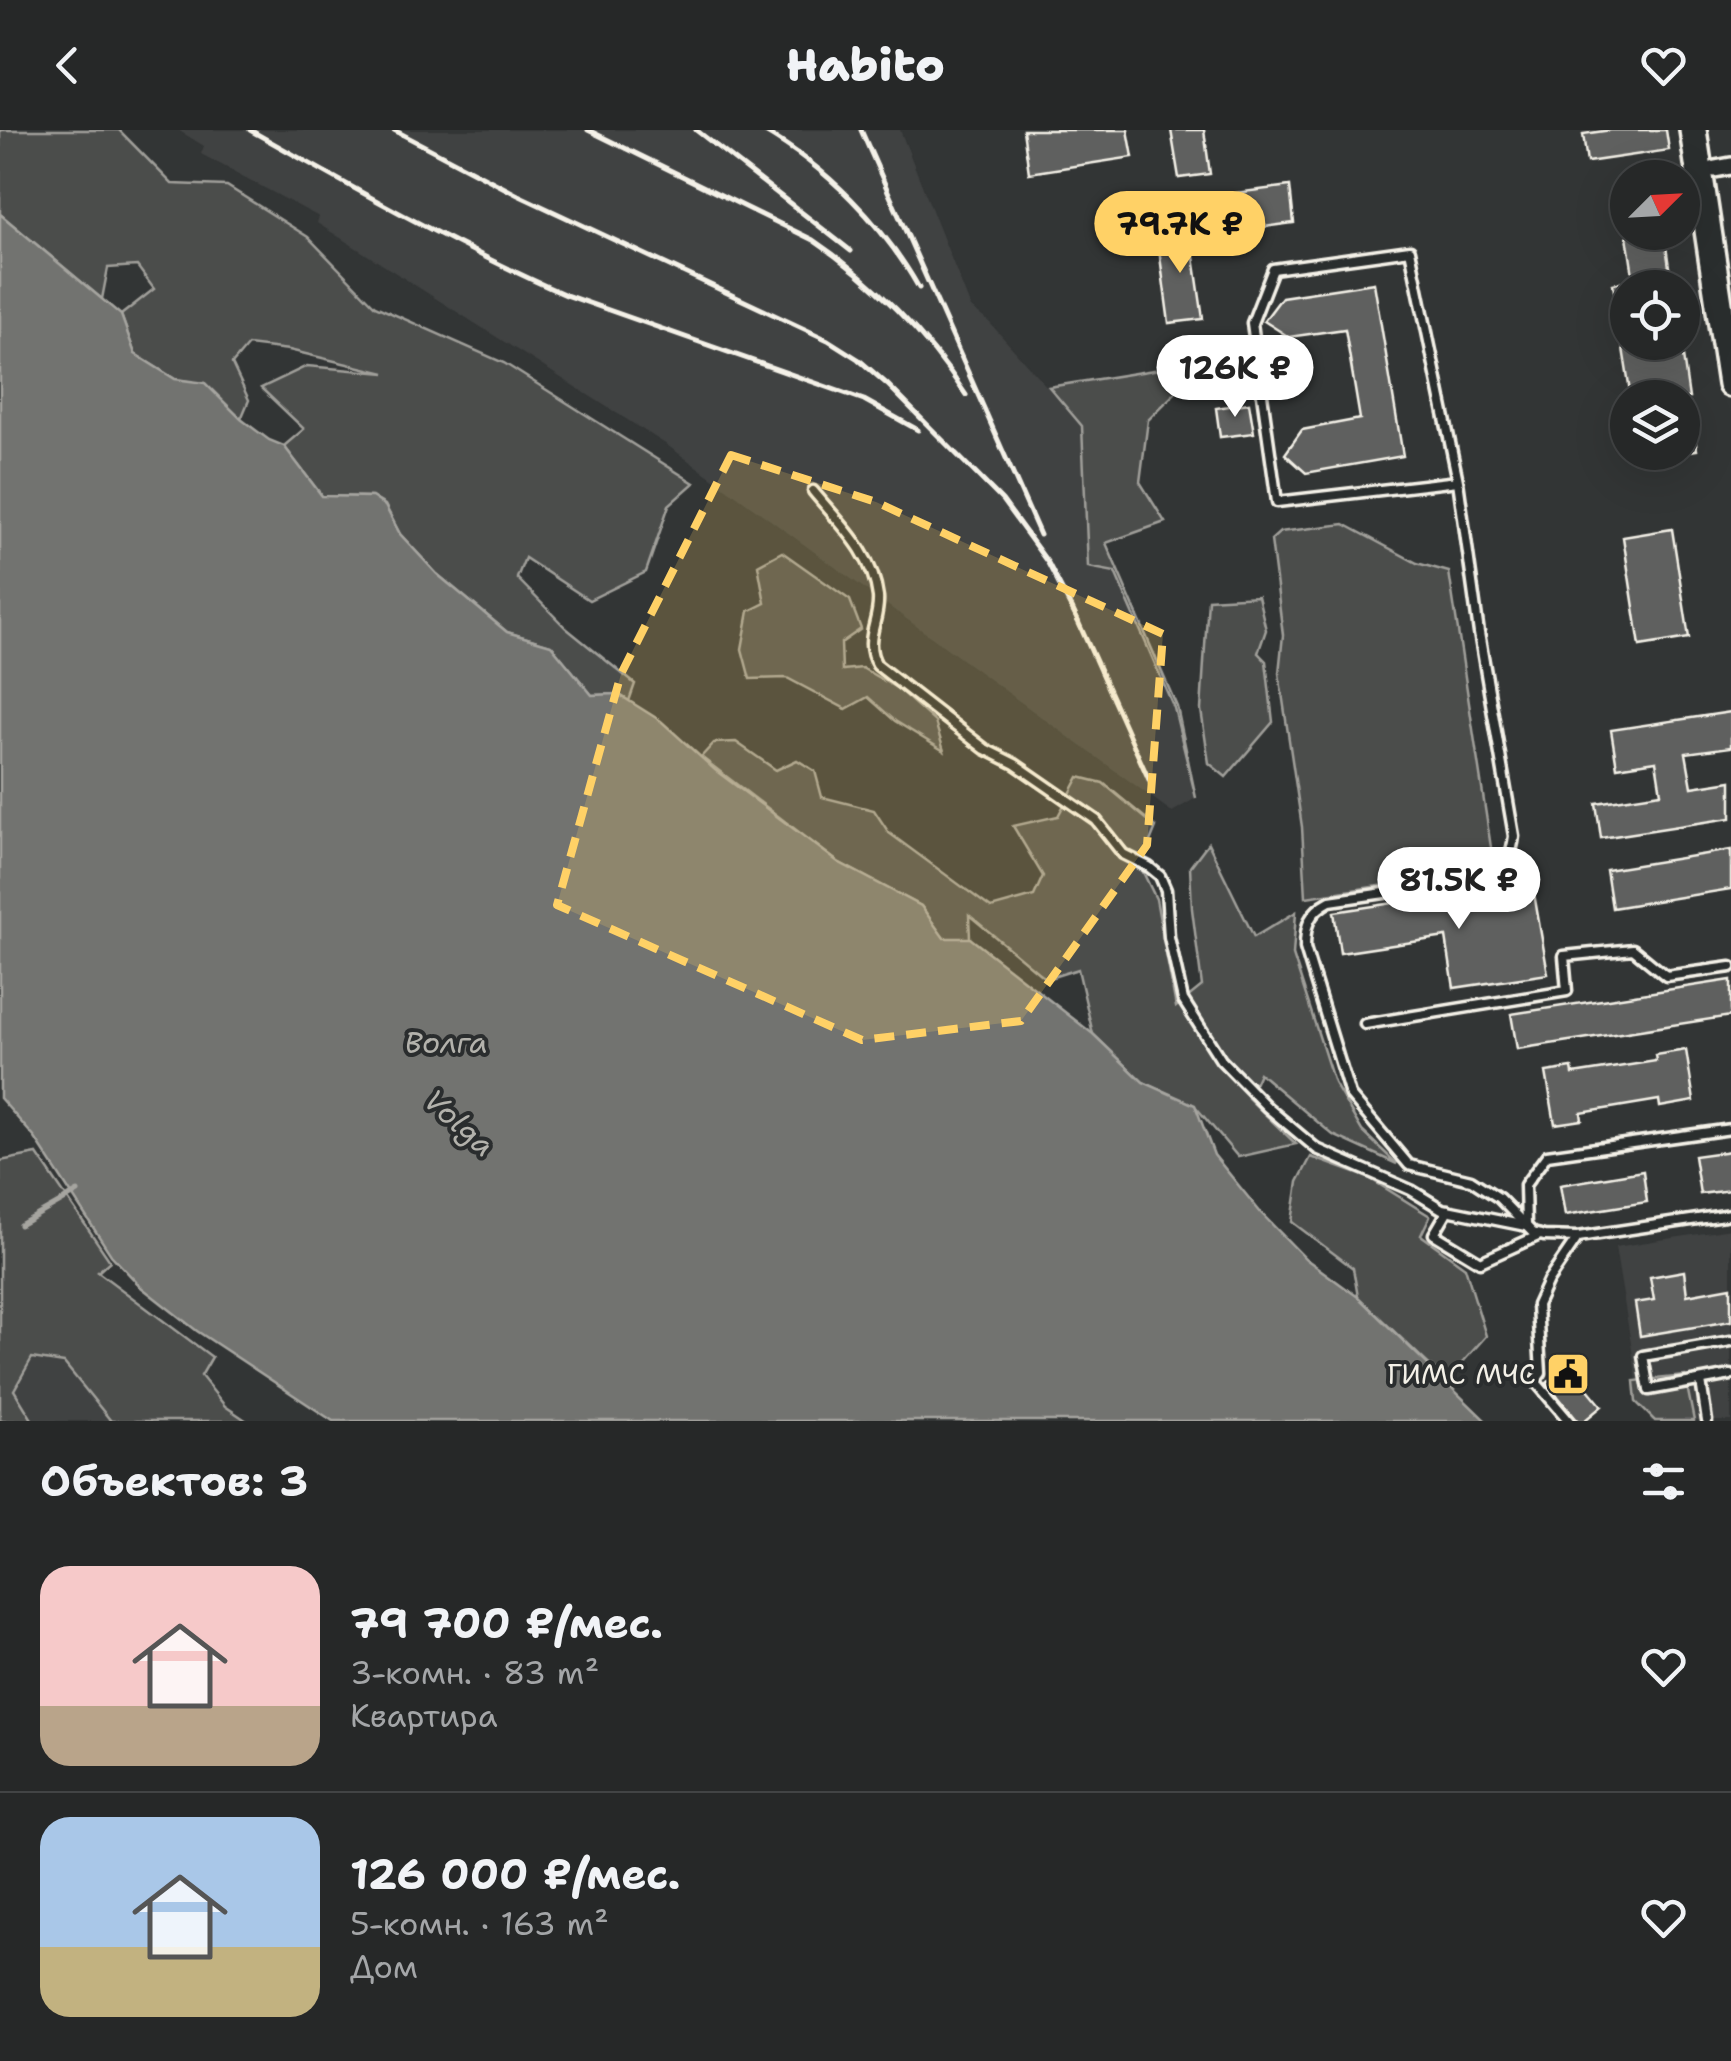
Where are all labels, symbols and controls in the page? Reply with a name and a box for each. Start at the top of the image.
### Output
text: Habito [786,35,945,95]
icon: back [40,38,95,93]
icon: heart [1636,38,1691,93]
north arrow [1610,160,1700,250]
map controls [1610,160,1700,470]
pin: 79.7K ₽ [1088,191,1272,276]
text: 79.7K ₽ [1116,202,1244,245]
button: locate [1610,270,1700,360]
pin: 126K ₽ [1154,335,1316,420]
text: 126K ₽ [1178,346,1292,389]
button: layers [1610,380,1700,470]
pin: 81.5K ₽ [1367,847,1551,932]
text: 81.5K ₽ [1399,858,1519,901]
water label: Волга [404,1022,488,1063]
water label: Volga [415,1080,504,1166]
public building icon: ГИМС МЧС [1545,1351,1591,1397]
place label: ГИМС МЧС [1387,1355,1536,1393]
text: Объектов: 3 [40,1453,308,1509]
icon: filters [1636,1454,1691,1509]
text: 79 700 ₽/мес. [350,1595,663,1651]
icon: home [120,1606,240,1726]
icon: heart [1636,1639,1691,1694]
text: 3-комн. · 83 m² [350,1651,599,1694]
text: Квартира [350,1694,498,1737]
text: 126 000 ₽/мес. [350,1846,681,1902]
icon: home [120,1857,240,1977]
icon: heart [1636,1890,1691,1945]
text: 5-комн. · 163 m² [350,1902,609,1945]
text: Дом [350,1945,418,1988]

